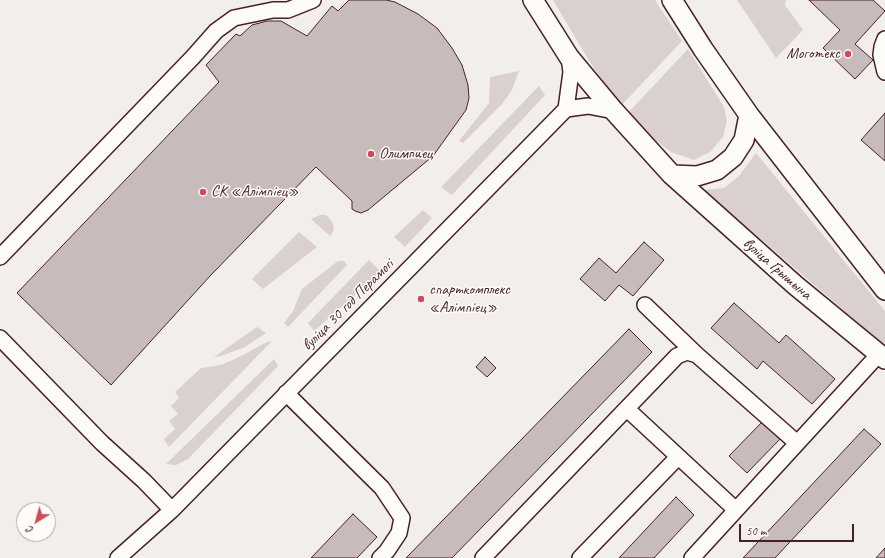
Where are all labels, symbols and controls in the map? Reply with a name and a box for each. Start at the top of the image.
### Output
place label: Моготекс [786,44,840,64]
marker: Моготекс [843,49,853,59]
place label: Олимпиец [379,144,433,164]
marker: Олимпиец [366,149,376,159]
place label: СК «Алімпіец» [211,182,299,202]
marker: СК «Алімпіец» [198,187,208,197]
street label: вуліца Грышына [739,234,815,304]
street label: вуліца 30 год Перамогі [298,255,398,355]
place label: спарткомплекс «Алімпіец» [429,280,510,318]
marker: спарткомплекс «Алімпіец» [416,294,426,304]
north arrow [16,502,56,542]
scale bar [741,516,856,542]
text: 50 m [746,523,766,539]
text: С [23,524,36,538]

